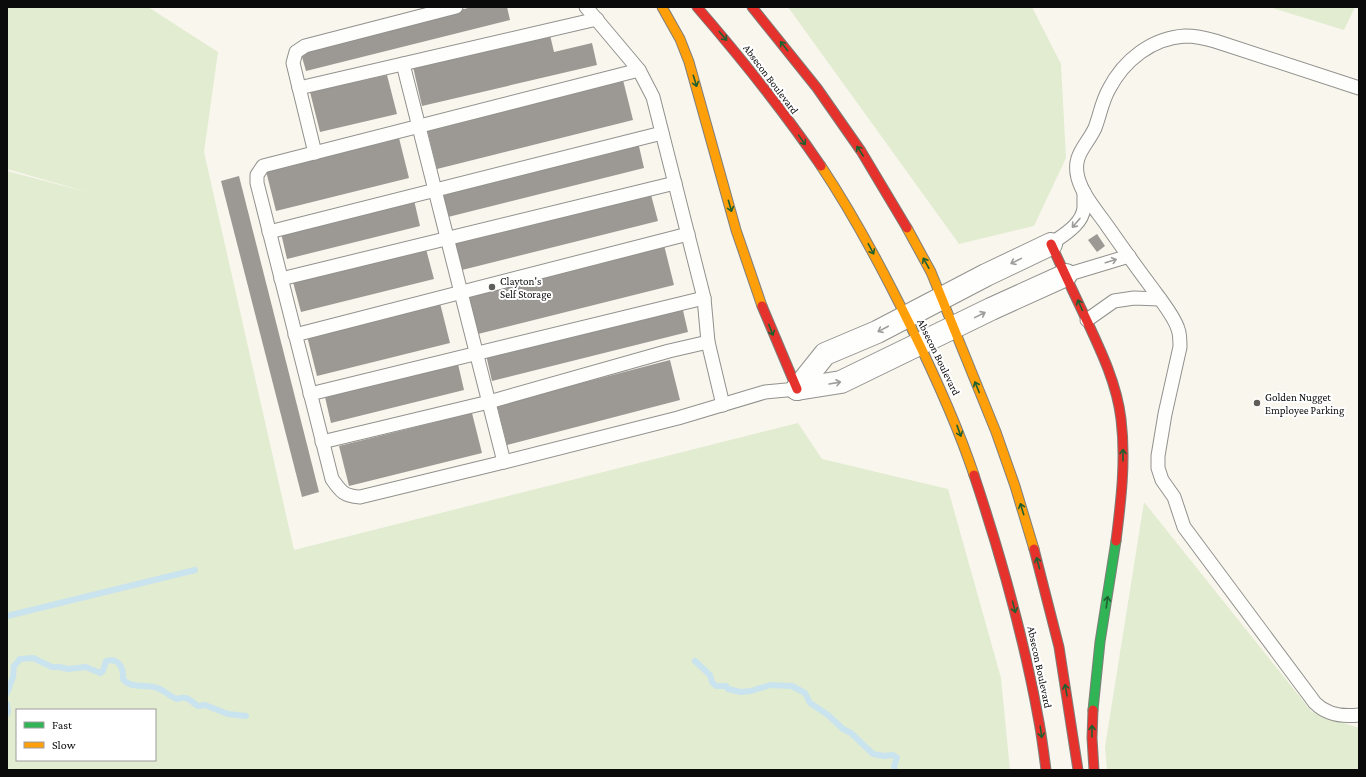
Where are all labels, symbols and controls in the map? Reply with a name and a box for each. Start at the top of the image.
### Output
one-way arrow [718,31,727,42]
one-way arrow [779,40,788,51]
street label: Absecon Boulevard [741,42,801,116]
one-way arrow [692,74,699,87]
one-way arrow [798,134,806,145]
one-way arrow [856,146,864,157]
one-way arrow [727,200,734,213]
one-way arrow [1072,218,1081,228]
one-way arrow [868,243,875,255]
one-way arrow [922,257,929,269]
one-way arrow [1104,257,1117,264]
one-way arrow [1010,258,1022,265]
place label: Clayton's Self Storage [500,275,551,301]
marker: Clayton's Self Storage [487,282,497,292]
one-way arrow [1076,299,1083,311]
one-way arrow [974,311,986,318]
street label: Absecon Boulevard [915,317,963,397]
one-way arrow [768,323,776,335]
one-way arrow [877,326,889,333]
one-way arrow [828,379,841,387]
one-way arrow [973,381,981,393]
place label: Golden Nugget Employee Parking [1265,391,1345,417]
marker: Golden Nugget Employee Parking [1252,398,1262,408]
one-way arrow [955,425,963,437]
one-way arrow [1119,449,1127,462]
one-way arrow [1018,503,1025,516]
one-way arrow [1034,557,1041,570]
one-way arrow [1103,596,1111,609]
one-way arrow [1011,600,1018,613]
street label: Absecon Boulevard [1025,625,1055,709]
one-way arrow [1062,684,1070,697]
legend [16,709,156,761]
text: Fast [52,718,73,732]
one-way arrow [1037,725,1045,738]
one-way arrow [1088,725,1096,738]
text: Slow [52,738,76,752]

